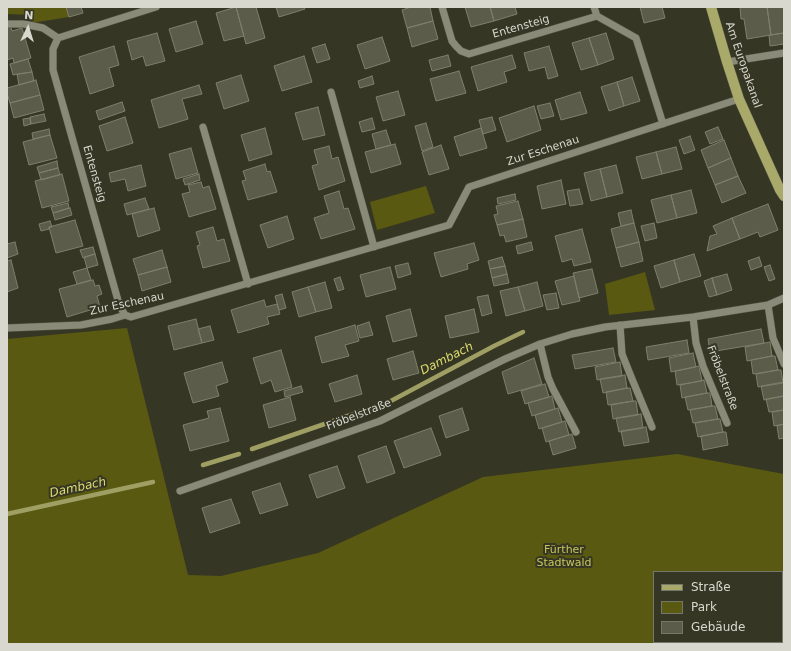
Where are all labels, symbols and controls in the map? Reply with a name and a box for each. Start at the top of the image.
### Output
north arrow [8,8,48,48]
text: N [24,9,34,22]
street label: Entensteig [491,13,551,41]
street label: Am Europakanal [722,20,764,110]
street label: Zur Eschenau [505,133,581,169]
street label: Entensteig [80,144,108,204]
street label: Zur Eschenau [89,290,165,318]
water label: Dambach [418,340,476,378]
street label: Fröbelstraße [704,344,740,412]
street label: Fröbelstraße [325,397,393,433]
water label: Dambach [48,475,108,501]
park label: Fürther Stadtwald [536,543,592,569]
legend [653,571,783,643]
text: Straße [691,580,731,594]
text: Park [691,600,717,614]
text: Gebäude [691,620,745,634]

